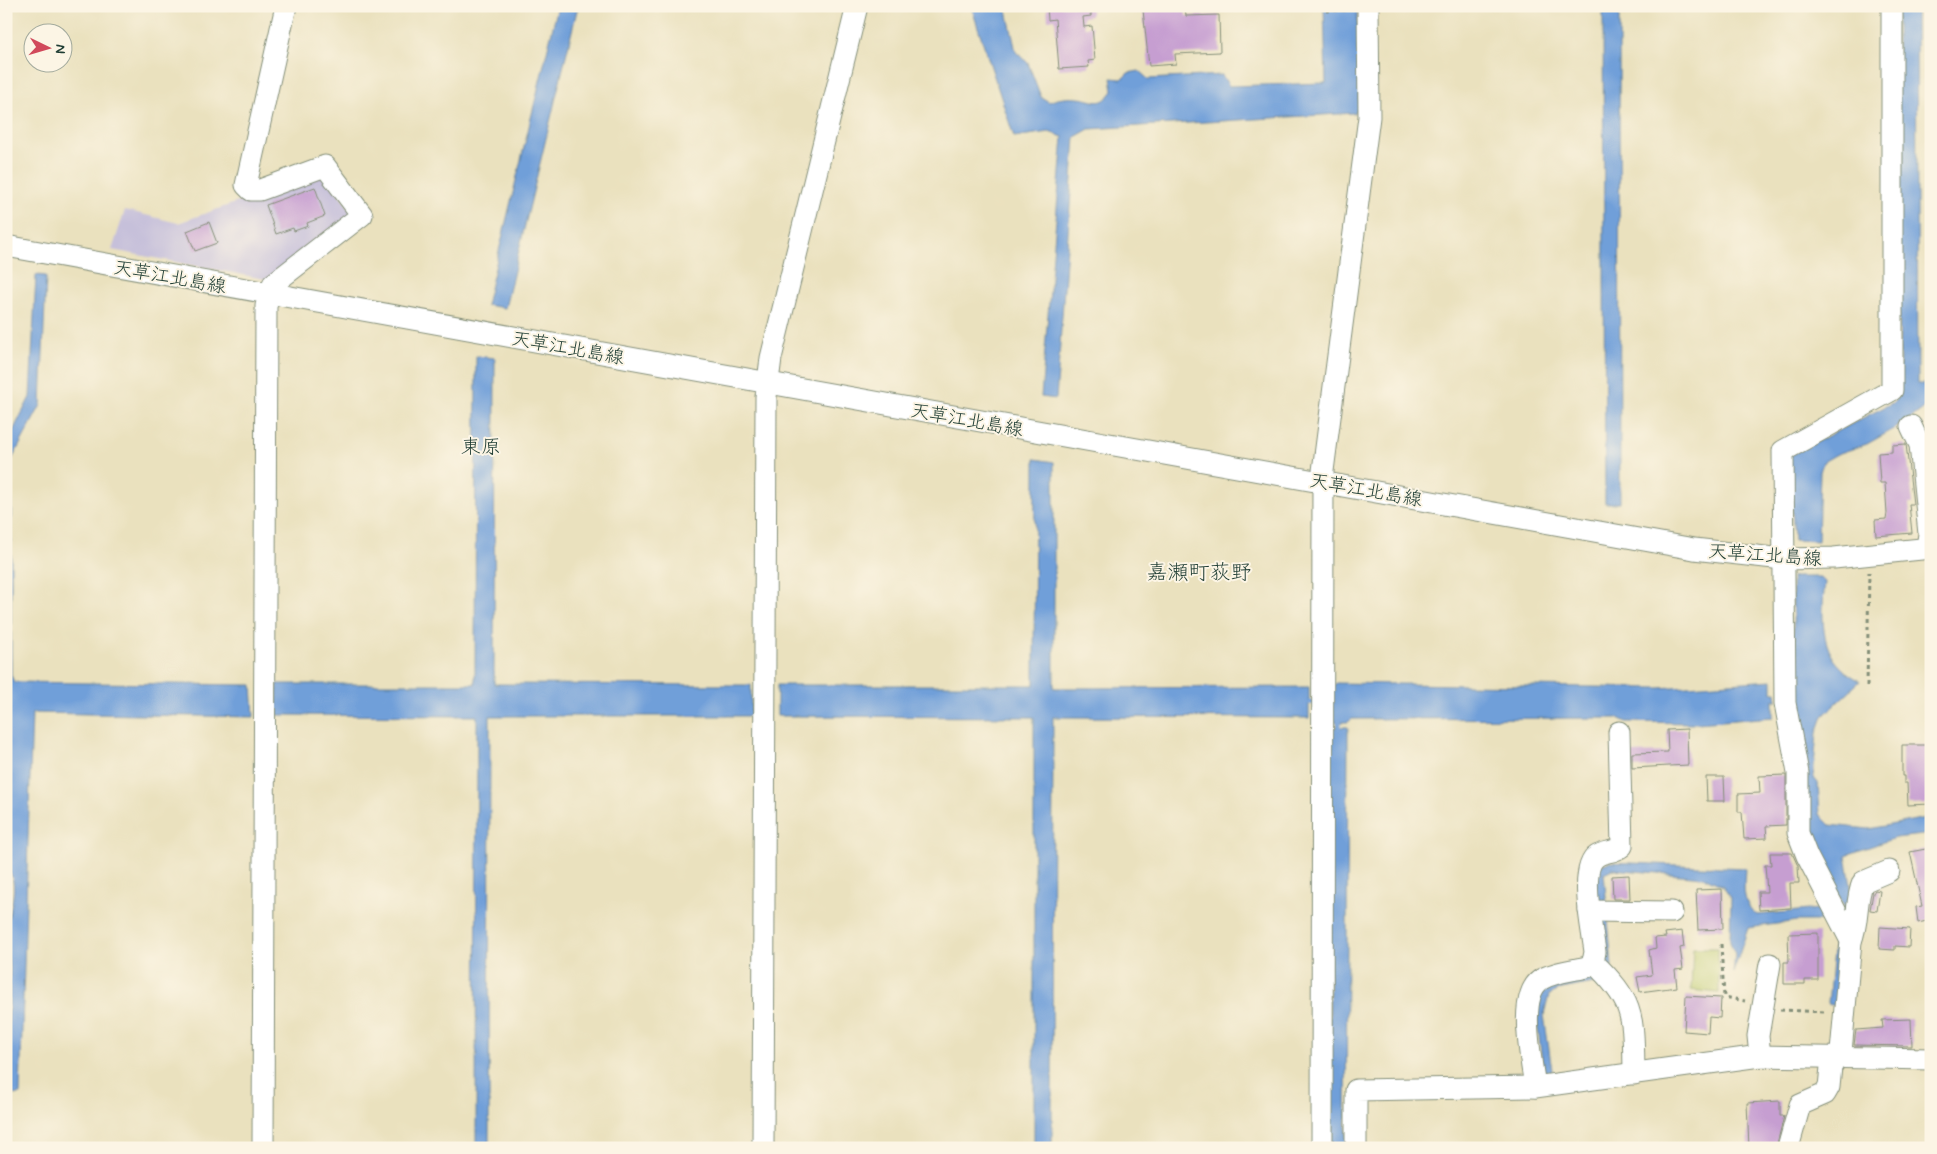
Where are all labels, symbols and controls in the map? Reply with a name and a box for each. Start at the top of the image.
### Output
north arrow [22,22,72,72]
text: N [51,44,69,54]
street label: 天草江北島線 [111,255,228,300]
street label: 天草江北島線 [509,326,626,371]
street label: 天草江北島線 [908,398,1025,443]
district label: 東原 [461,434,501,461]
street label: 天草江北島線 [1307,468,1424,513]
street label: 天草江北島線 [1707,539,1823,572]
district label: 嘉瀬町荻野 [1147,559,1252,587]

